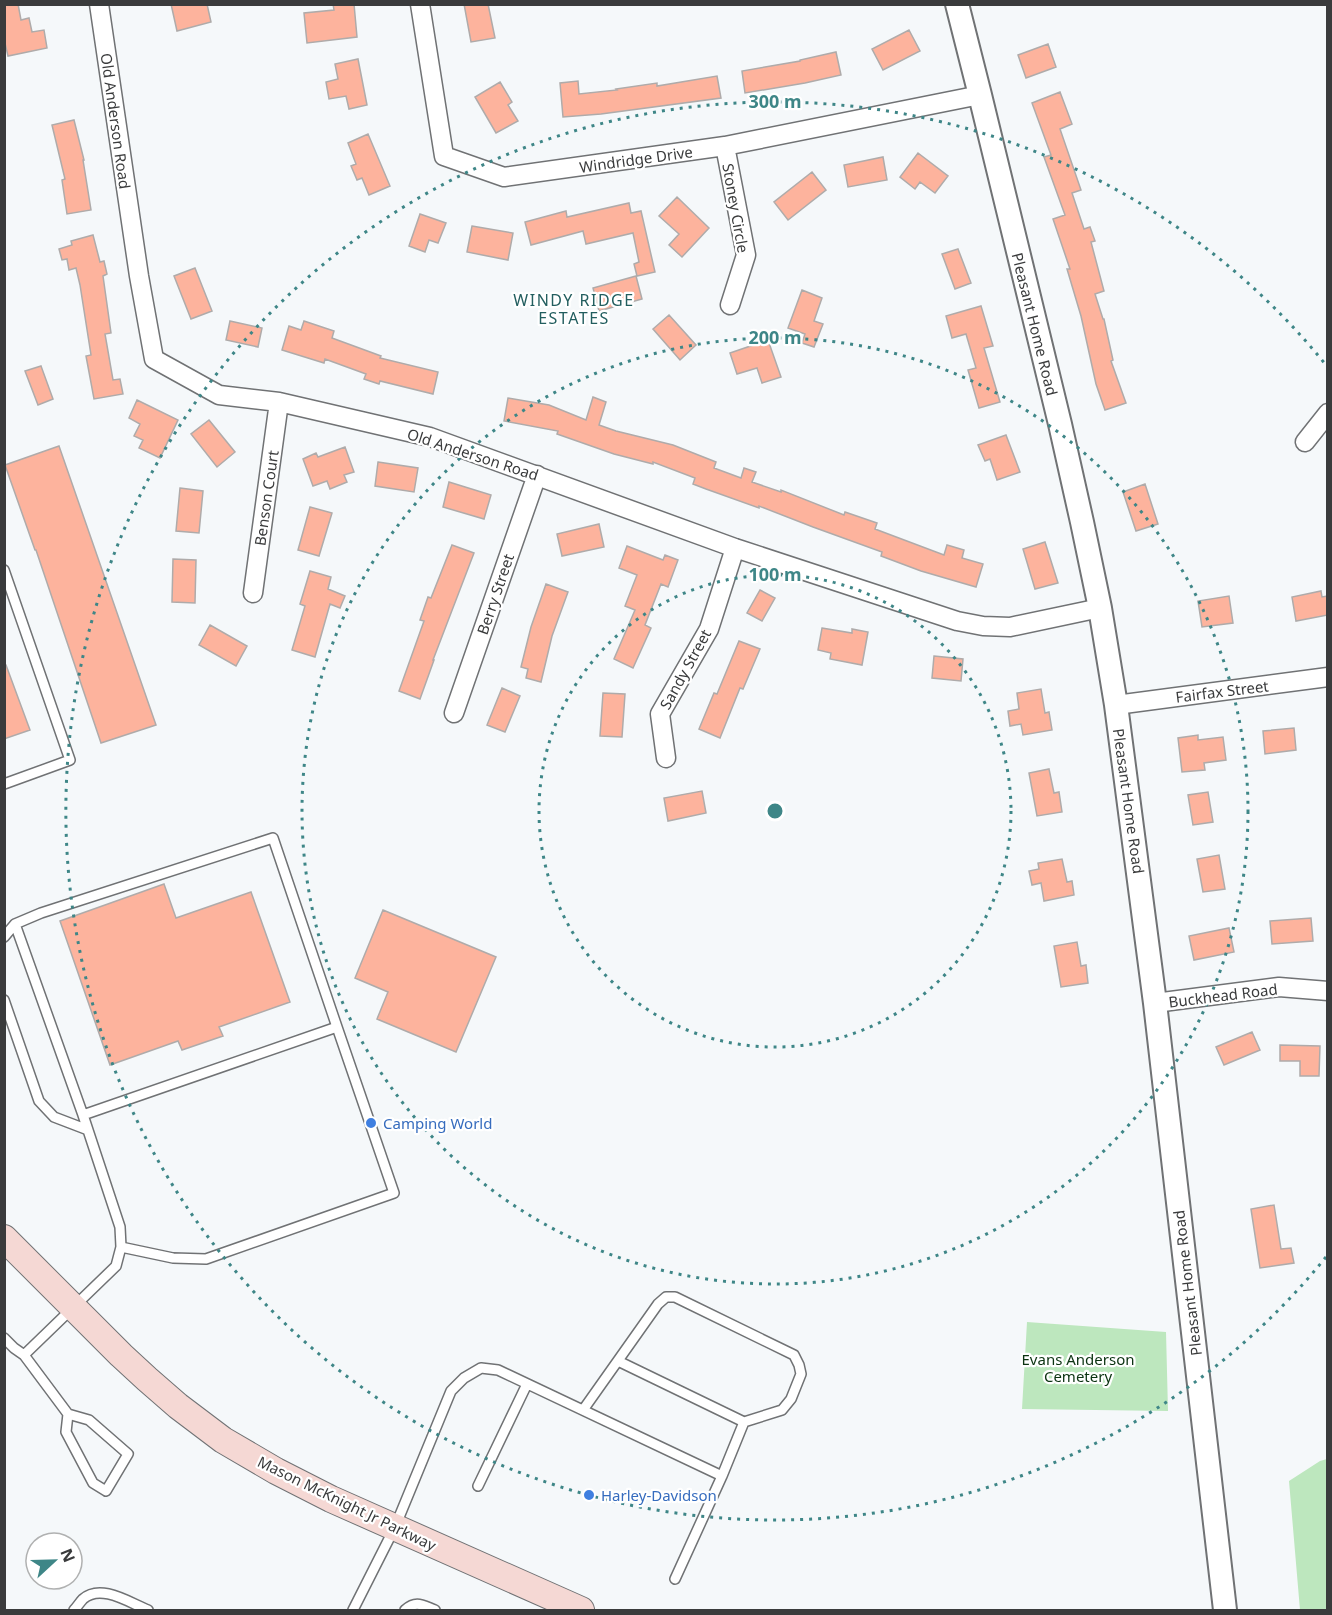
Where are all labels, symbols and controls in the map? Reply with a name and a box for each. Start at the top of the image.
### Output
street label: Old Anderson Road [97,52,135,190]
text: 300 m [748,89,802,113]
street label: Windridge Drive [578,141,694,177]
street label: Stoney Circle [718,162,754,254]
street label: Pleasant Home Road [1008,250,1062,398]
district label: WINDY RIDGE ESTATES [513,289,635,329]
text: 200 m [748,325,802,349]
street label: Old Anderson Road [405,423,541,485]
street label: Benson Court [249,448,283,547]
street label: Berry Street [472,550,518,637]
text: 100 m [748,562,802,586]
street label: Sandy Street [655,625,716,713]
street label: Fairfax Street [1174,675,1270,707]
street label: Pleasant Home Road [1109,727,1149,875]
centre of rings [765,801,785,821]
street label: Buckhead Road [1167,978,1279,1012]
place label: Camping World [383,1113,492,1133]
marker: Camping World [364,1116,378,1130]
street label: Pleasant Home Road [1168,1209,1206,1357]
park label: Evans Anderson Cemetery [1022,1349,1135,1386]
street label: Mason McKnight Jr Parkway [254,1451,440,1555]
place label: Harley-Davidson [601,1485,717,1505]
marker: Harley-Davidson [582,1488,596,1502]
north arrow [24,1531,84,1591]
text: N [55,1545,81,1566]

